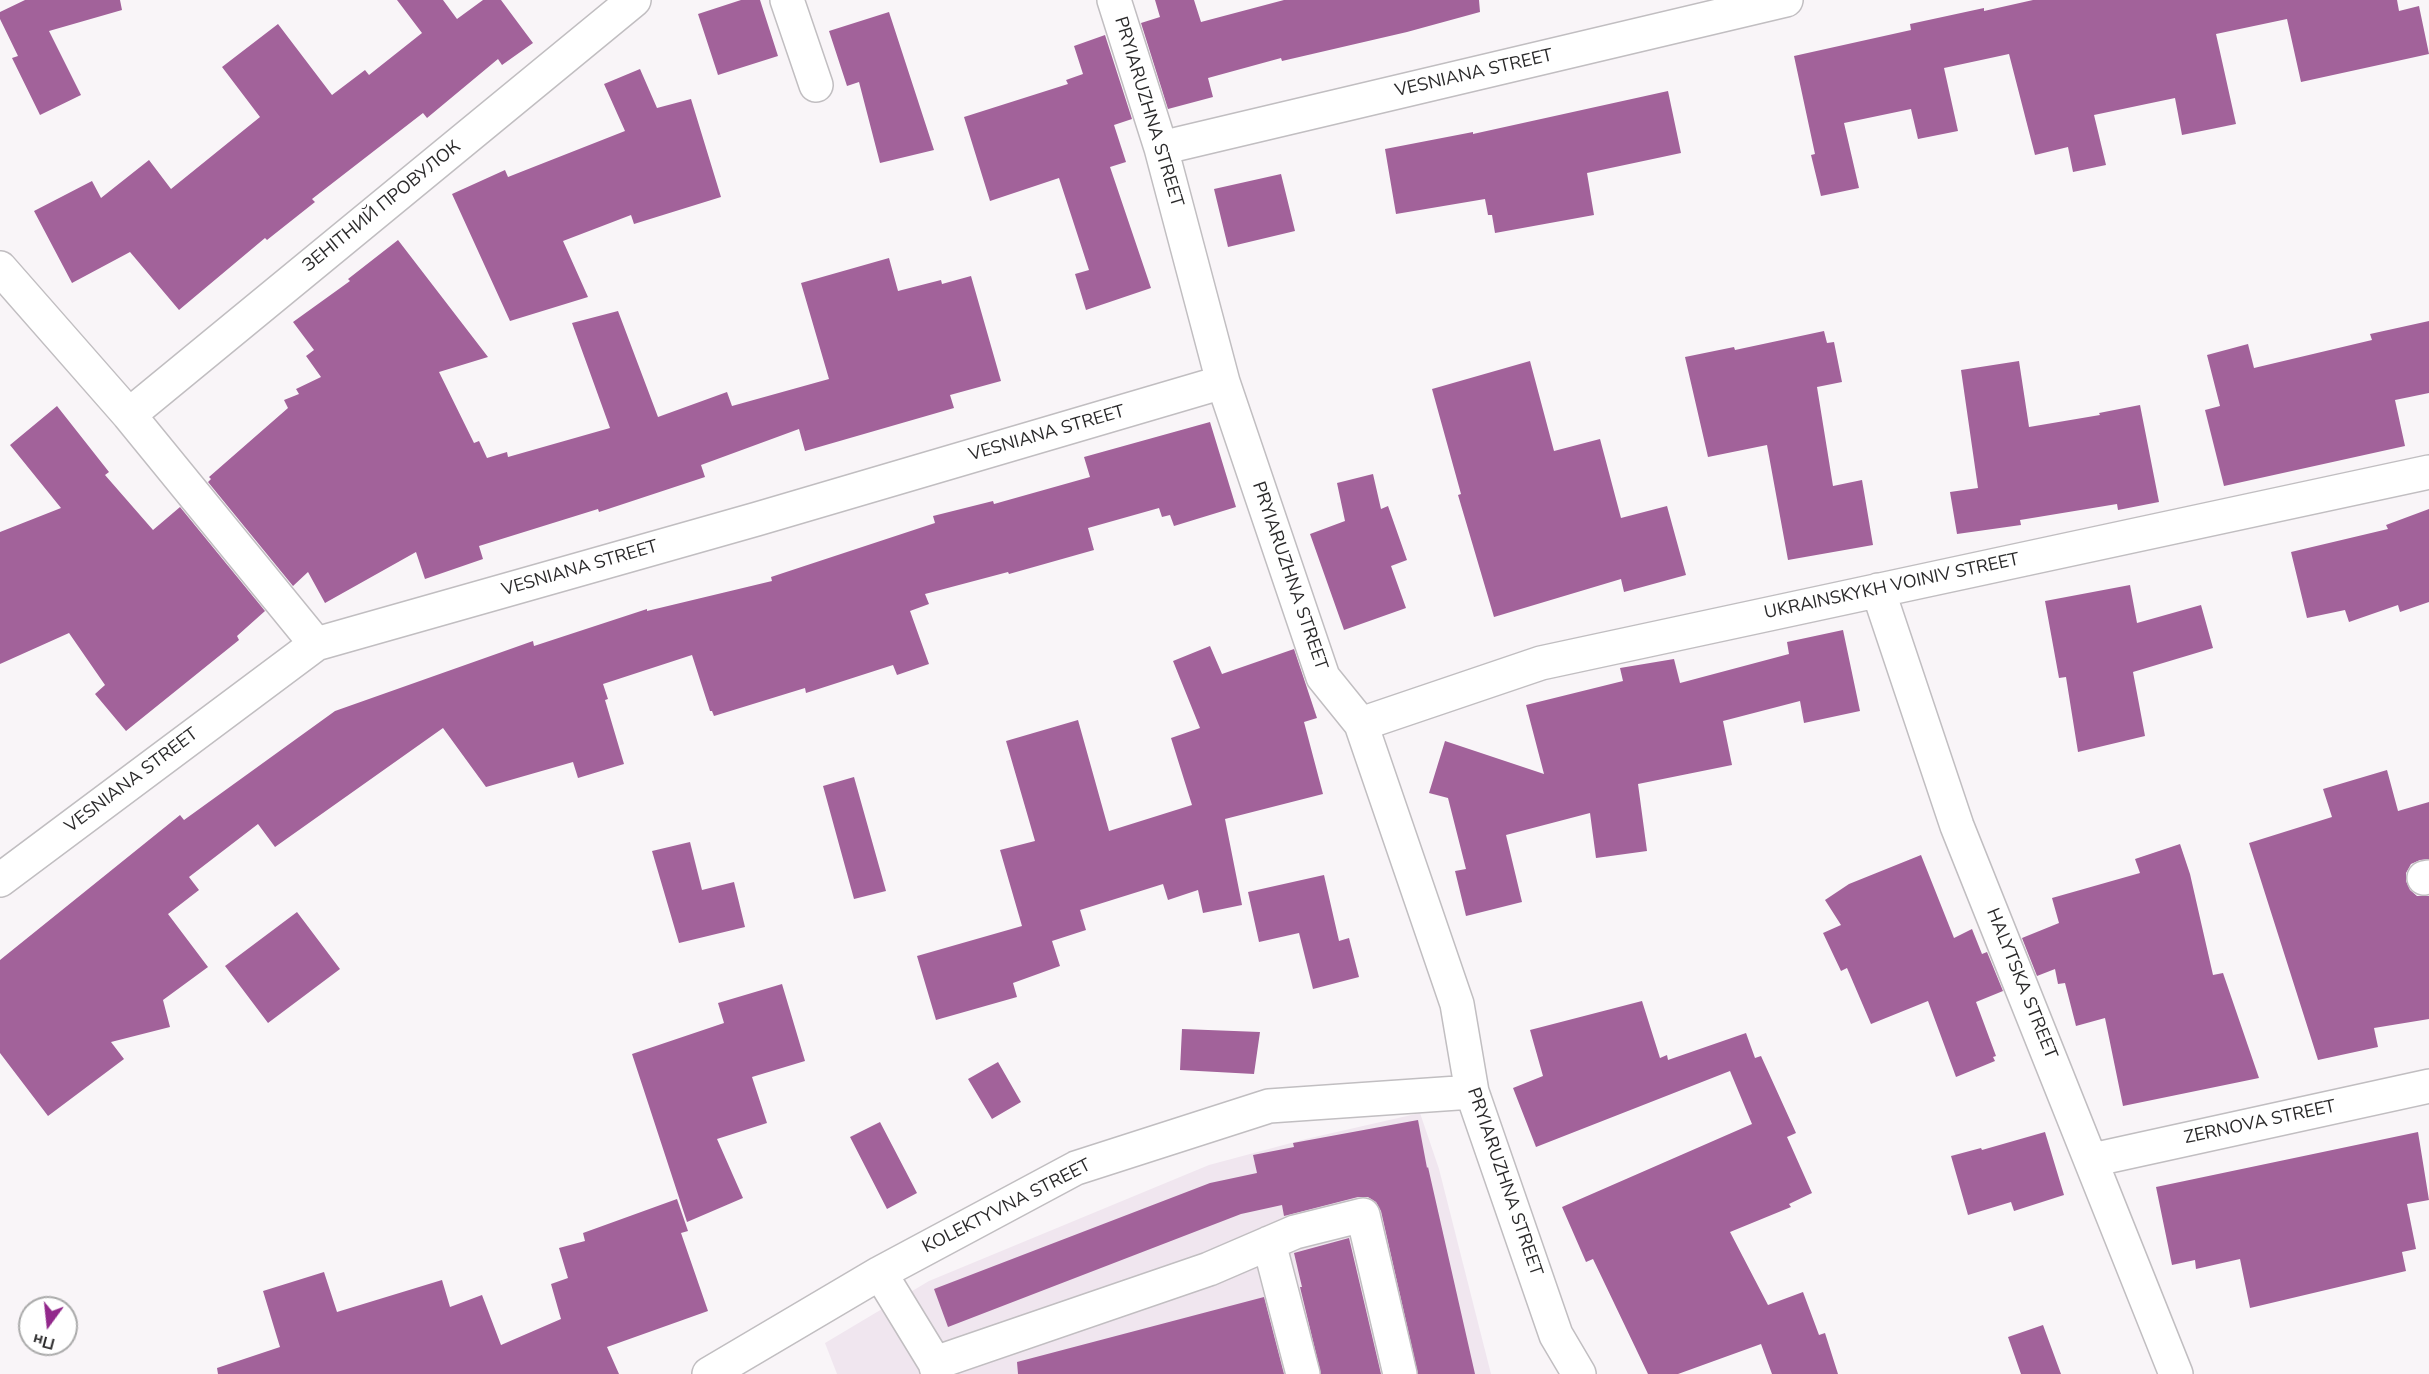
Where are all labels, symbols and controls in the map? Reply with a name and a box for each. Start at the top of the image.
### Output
street label: PRYIARUZHNA STREET [1109,14,1187,210]
street label: VESNIANA STREET [1393,45,1555,103]
street label: ЗЕНІТНИЙ ПРОВУЛОК [299,137,465,277]
street label: VESNIANA STREET [967,401,1127,467]
street label: PRYIARUZHNA STREET [1247,479,1331,673]
street label: VESNIANA STREET [500,536,660,602]
street label: UKRAINSKYKH VOINIV STREET [1762,549,2022,625]
street label: VESNIANA STREET [61,724,203,838]
street label: HALYTSKA STREET [1981,905,2061,1063]
street label: PRYIARUZHNA STREET [1462,1085,1546,1279]
street label: ZERNOVA STREET [2182,1096,2338,1150]
street label: KOLEKTYVNA STREET [919,1155,1095,1259]
north arrow [18,1296,78,1356]
text: Пн [30,1328,57,1355]

